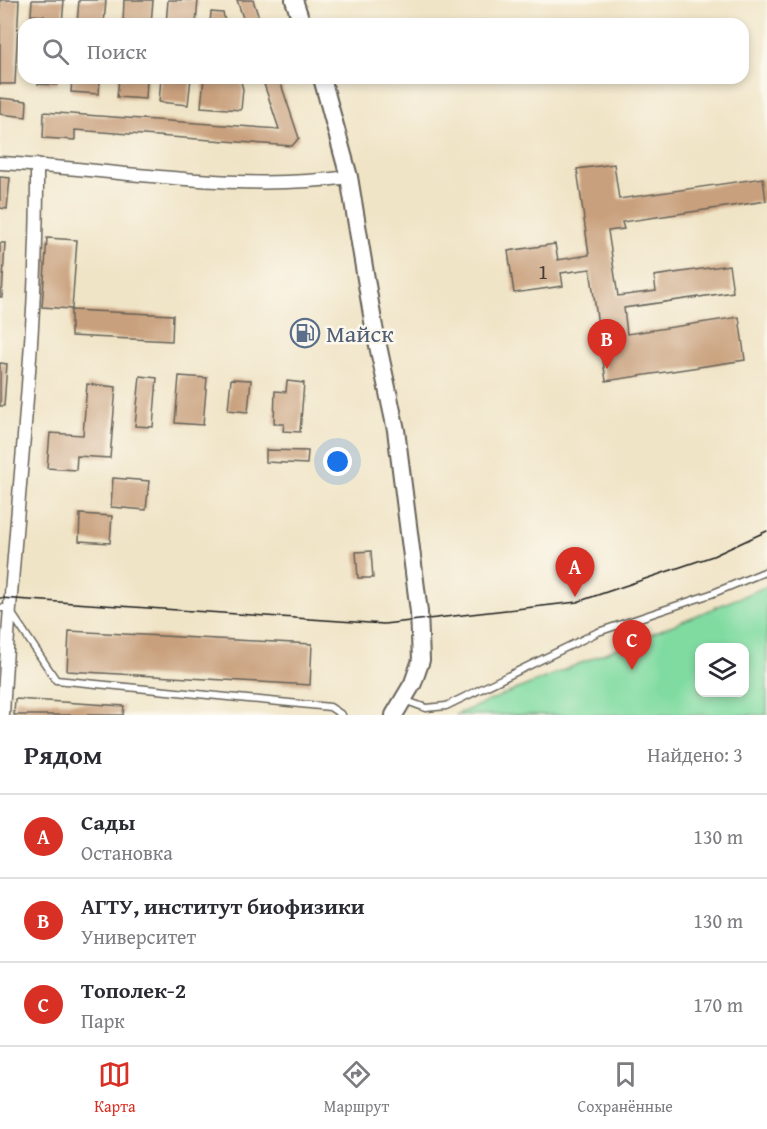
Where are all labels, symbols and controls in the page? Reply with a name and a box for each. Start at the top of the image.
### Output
search box [18,18,749,84]
icon: search [39,35,72,68]
text: Поиск [87,35,147,67]
house number: 1 [538,256,548,287]
place label: Майск [326,316,394,351]
fuel station icon: Майск [289,317,321,349]
pin: B [588,320,626,369]
your location [323,447,352,476]
pin: A [556,548,594,597]
pin: C [612,620,652,670]
map controls [695,643,749,697]
button: layers [695,643,749,697]
text: Рядом [24,735,102,774]
text: Найдено: 3 [647,740,743,769]
text: Сады [81,806,135,838]
text: A [37,822,50,851]
text: 130 m [693,822,743,851]
text: Остановка [81,838,173,867]
text: АГТУ, институт биофизики [81,890,364,922]
text: B [37,906,50,935]
text: 130 m [693,906,743,935]
text: Университет [81,922,196,951]
text: Тополек-2 [81,974,186,1006]
text: C [38,990,49,1019]
text: 170 m [693,990,743,1019]
text: Парк [81,1006,125,1035]
tab: Карта [94,1058,136,1118]
tab: Маршрут [324,1058,389,1118]
tab: Сохранённые [578,1058,673,1118]

